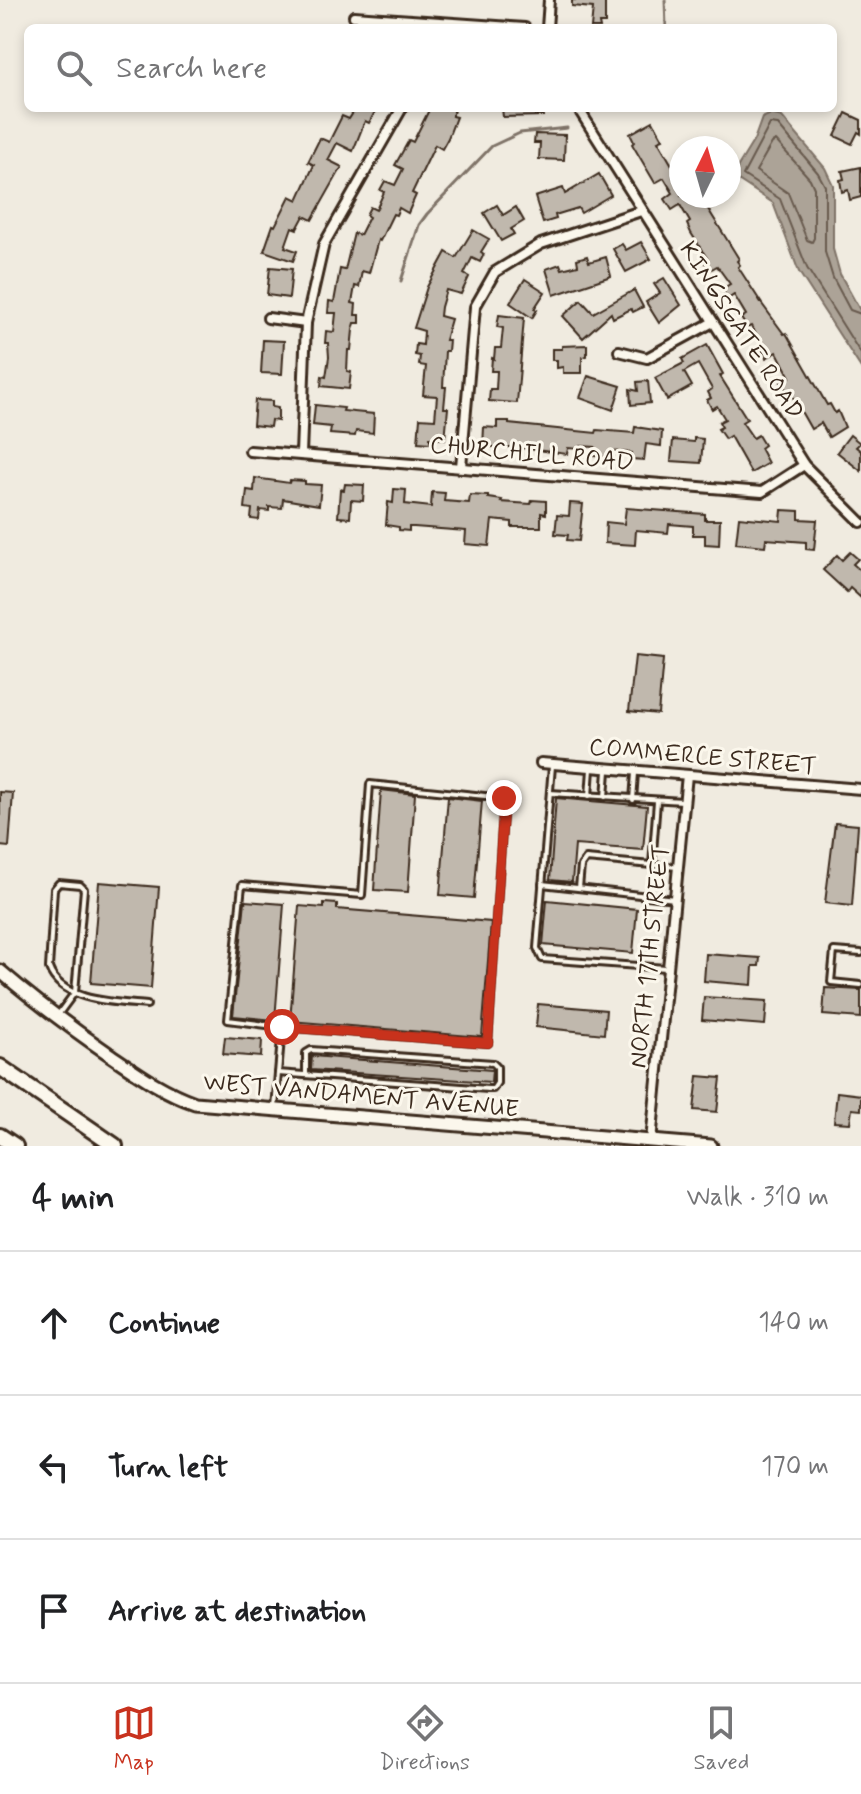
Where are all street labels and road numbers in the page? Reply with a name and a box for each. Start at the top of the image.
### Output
street label: KINGSGATE ROAD [672,236,810,426]
street label: CHURCHILL ROAD [429,430,635,479]
street label: COMMERCE STREET [588,732,818,783]
street label: NORTH 17TH STREET [623,843,678,1070]
street label: WEST VANDAMENT AVENUE [202,1067,520,1126]

